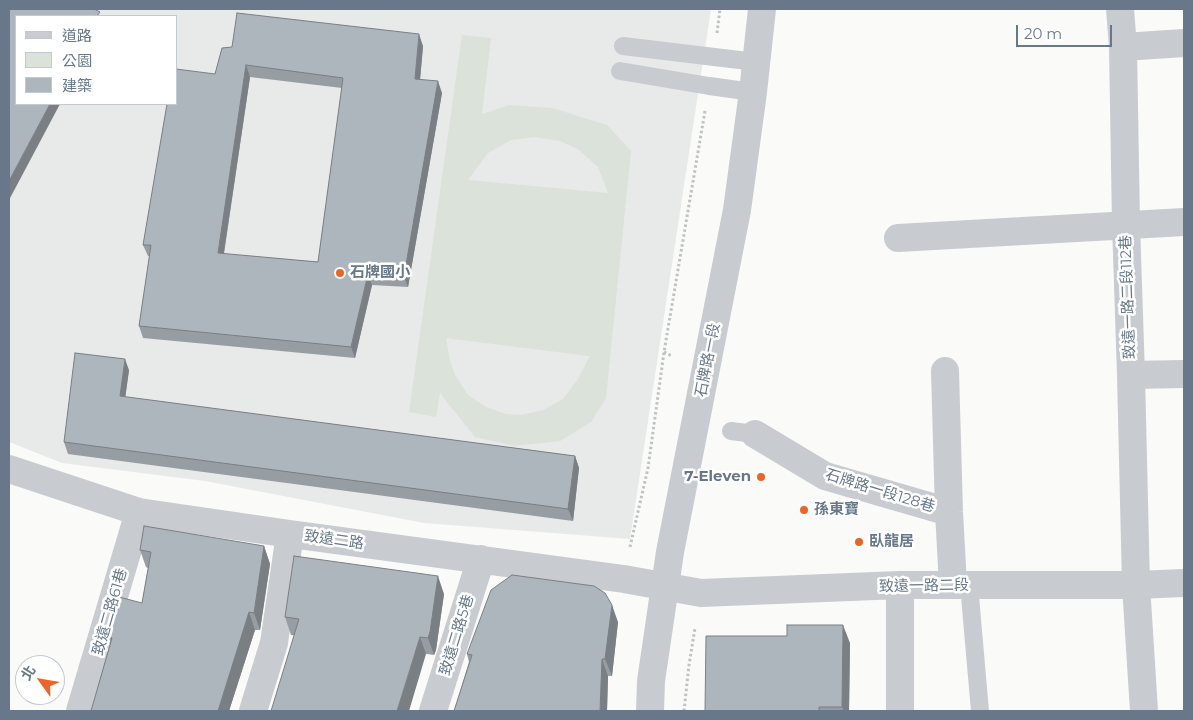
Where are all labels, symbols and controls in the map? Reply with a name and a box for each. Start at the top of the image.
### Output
legend [15,15,178,105]
scale bar [1018,15,1114,47]
text: 20 m [1024,24,1062,43]
text: 道路 [62,26,92,45]
text: 公園 [62,51,92,70]
text: 建築 [62,76,92,95]
street label: 致遠一路二段112巷 [1117,235,1139,359]
place label: 石牌國小 [350,264,410,282]
marker: 石牌國小 [334,267,346,279]
street label: 石牌路一段 [692,321,724,399]
street label: 石牌路一段128巷 [823,466,937,516]
place label: 7-Eleven [684,468,751,486]
marker: 7-Eleven [755,471,767,483]
place label: 孫東寶 [814,501,859,519]
marker: 孫東寶 [798,504,810,516]
street label: 致遠二路 [303,527,365,553]
place label: 臥龍居 [869,533,914,551]
marker: 臥龍居 [853,536,865,548]
street label: 致遠二路61巷 [89,566,131,658]
street label: 致遠一路二段 [879,576,969,596]
street label: 致遠二路5巷 [436,592,478,678]
north arrow [15,655,65,705]
text: 北 [17,662,39,683]

